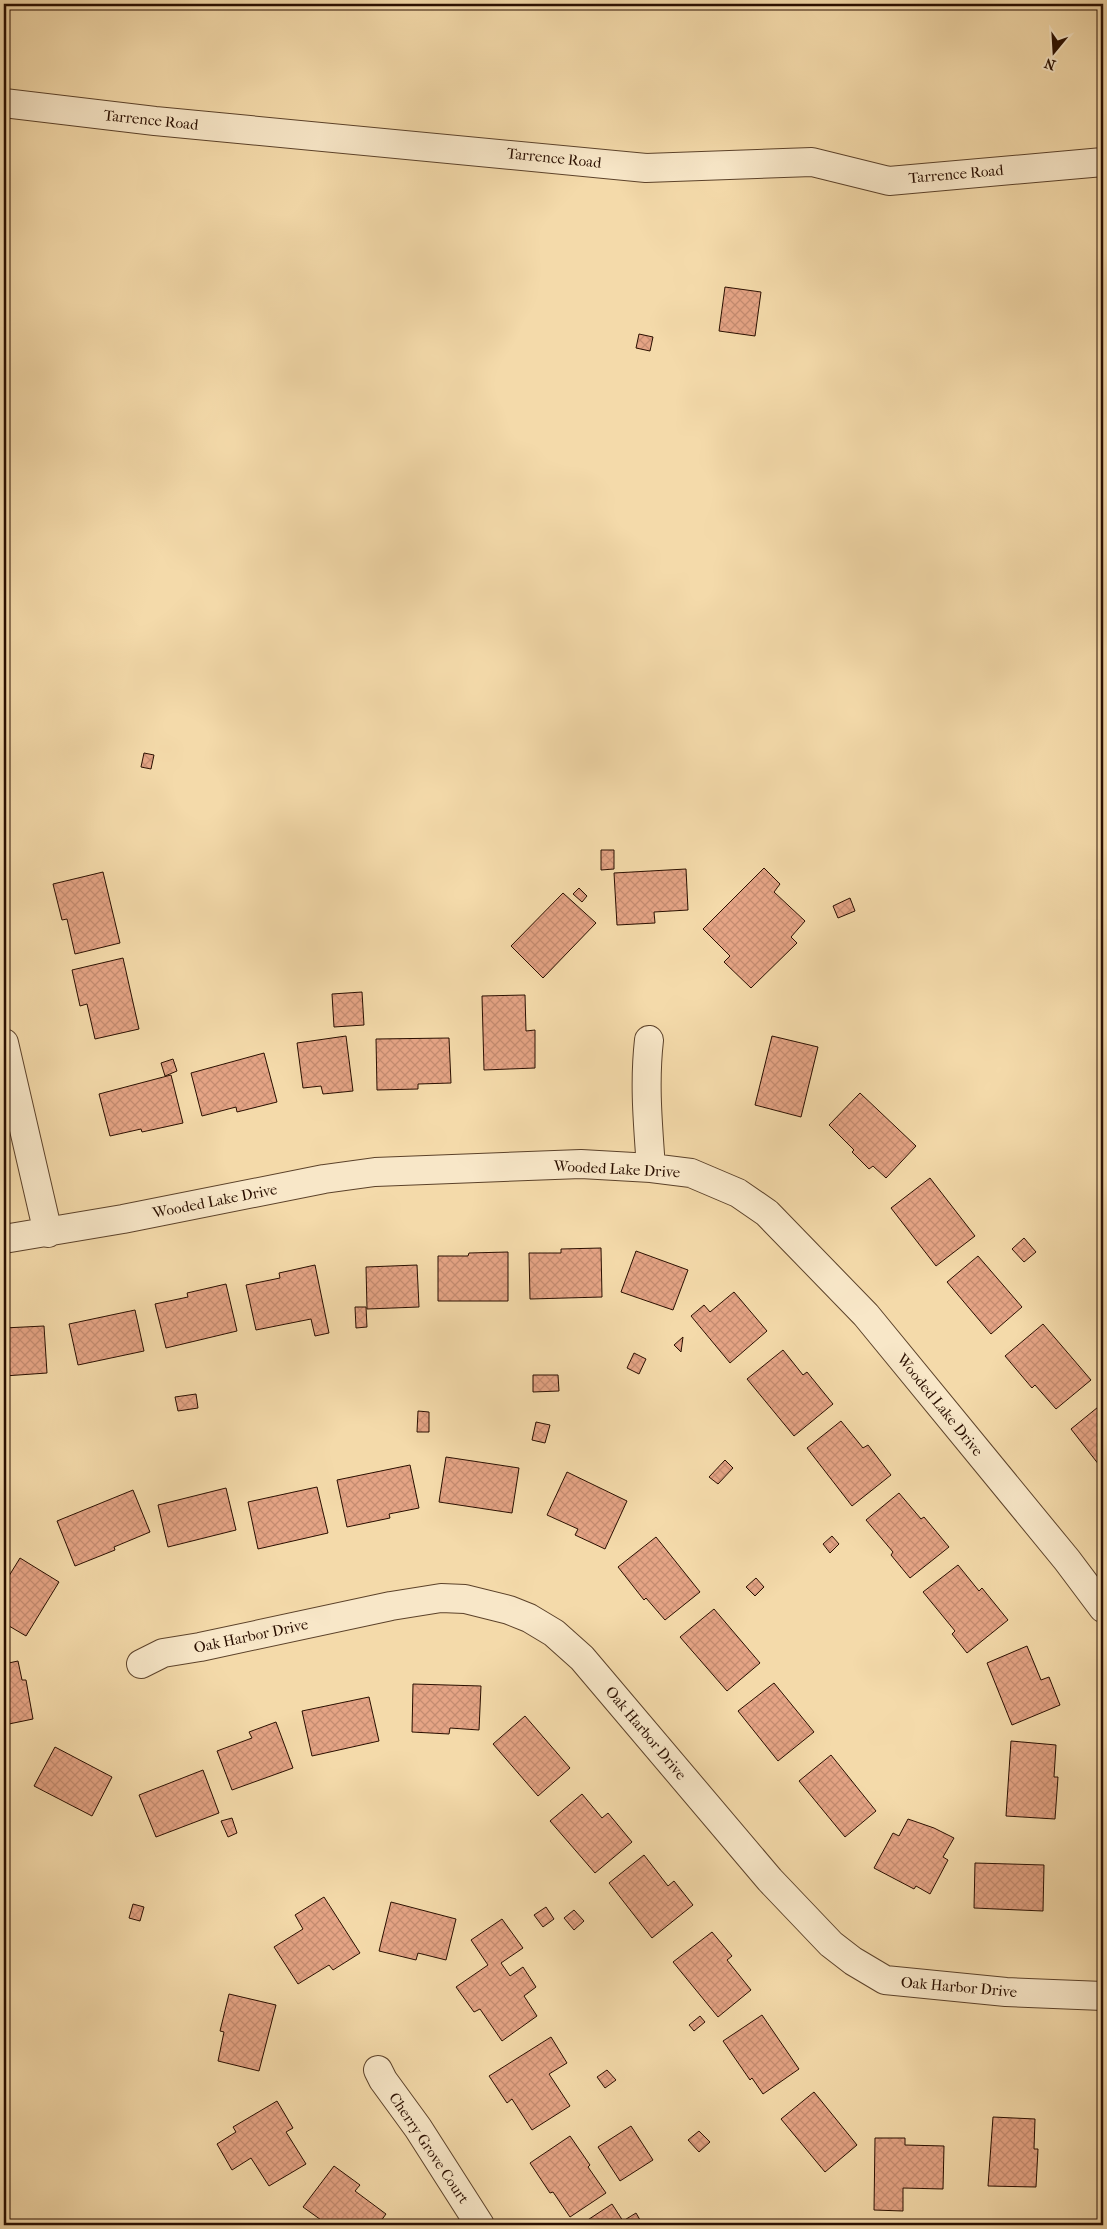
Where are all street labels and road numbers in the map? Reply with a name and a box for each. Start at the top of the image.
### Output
street label: Tarrence Road [103,106,200,134]
street label: Tarrence Road [506,144,603,172]
street label: Tarrence Road [908,161,1005,187]
street label: Wooded Lake Drive [552,1157,681,1181]
street label: Wooded Lake Drive [150,1180,279,1222]
street label: Wooded Lake Drive [893,1349,987,1460]
street label: Oak Harbor Drive [192,1615,310,1657]
street label: Oak Harbor Drive [602,1683,691,1784]
street label: Oak Harbor Drive [900,1973,1018,2001]
street label: Cherry Grove Court [385,2089,473,2207]

